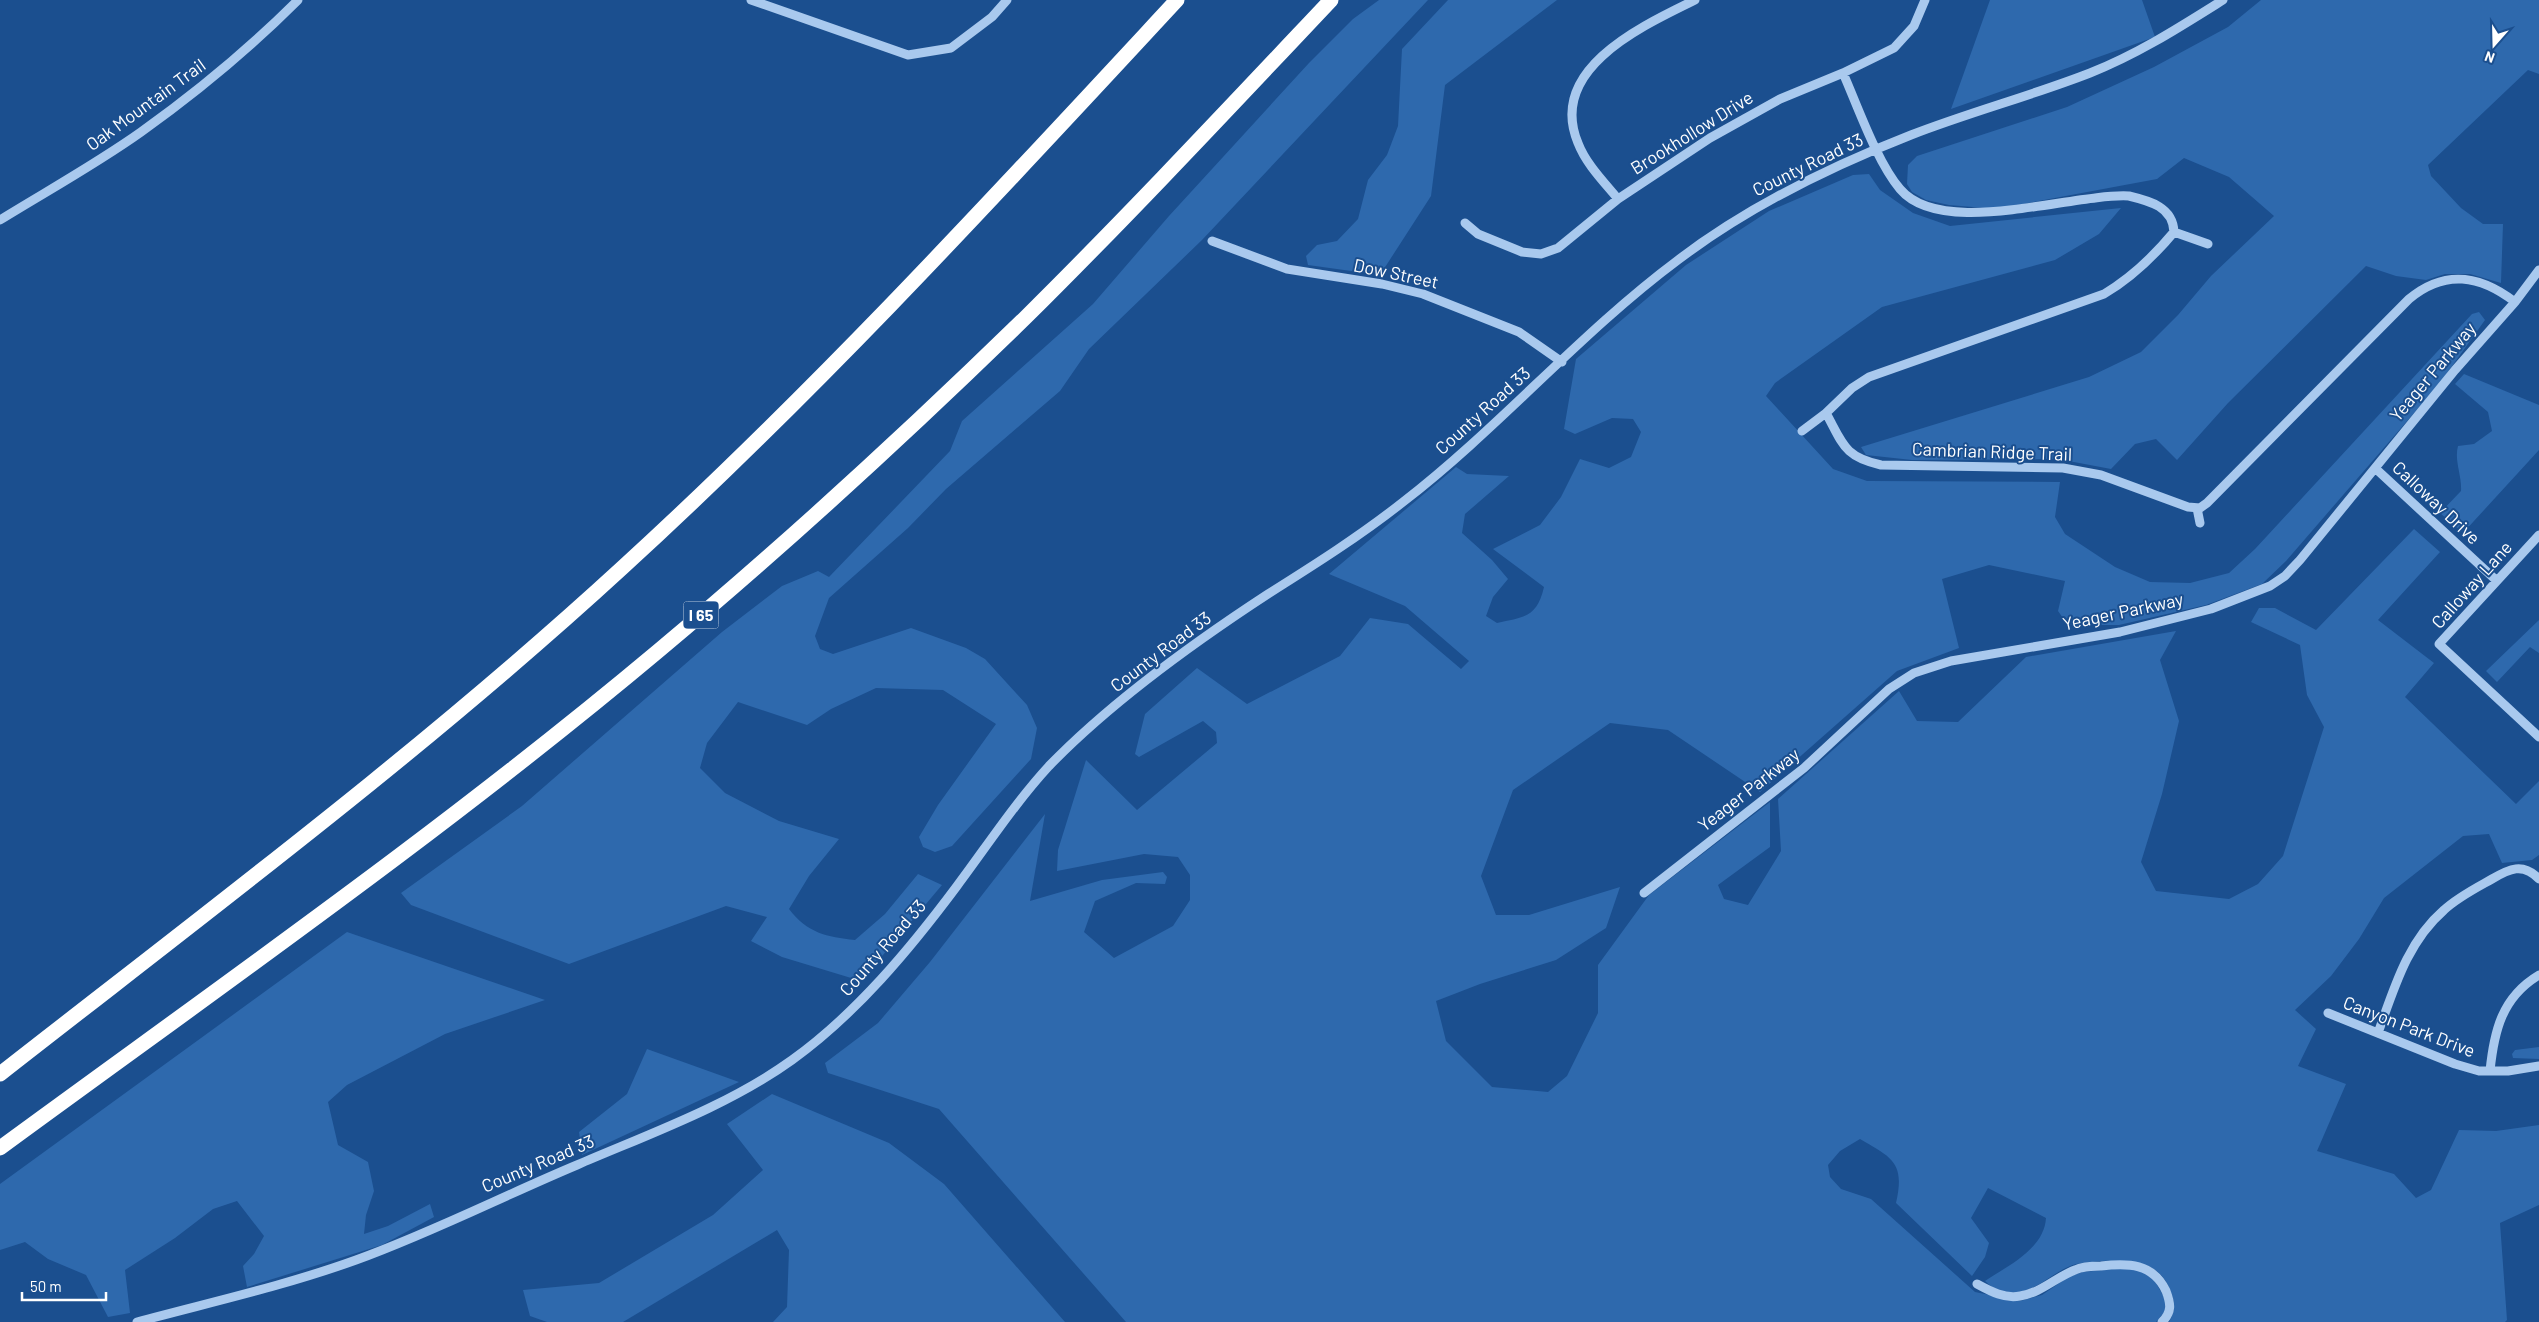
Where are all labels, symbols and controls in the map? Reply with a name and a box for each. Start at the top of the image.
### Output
north arrow [2469,20,2519,70]
text: N [2482,48,2497,67]
street label: Oak Mountain Trail [81,53,209,155]
street label: Brookhollow Drive [1626,86,1757,179]
street label: County Road 33 [1749,128,1867,200]
street label: Dow Street [1352,253,1441,293]
street label: Yeager Parkway [2384,317,2480,425]
street label: County Road 33 [1430,362,1534,459]
street label: Cambrian Ridge Trail [1912,437,2073,465]
street label: Calloway Drive [2388,456,2485,548]
street label: Calloway Lane [2426,536,2516,633]
street label: Yeager Parkway [2060,588,2185,635]
road number: I 65 [684,602,718,628]
street label: County Road 33 [1106,606,1215,696]
street label: Yeager Parkway [1693,743,1804,836]
street label: County Road 33 [834,895,930,1000]
street label: Canyon Park Drive [2340,991,2479,1061]
street label: County Road 33 [478,1129,597,1197]
scale bar [22,1270,106,1302]
text: 50 m [30,1277,62,1295]

